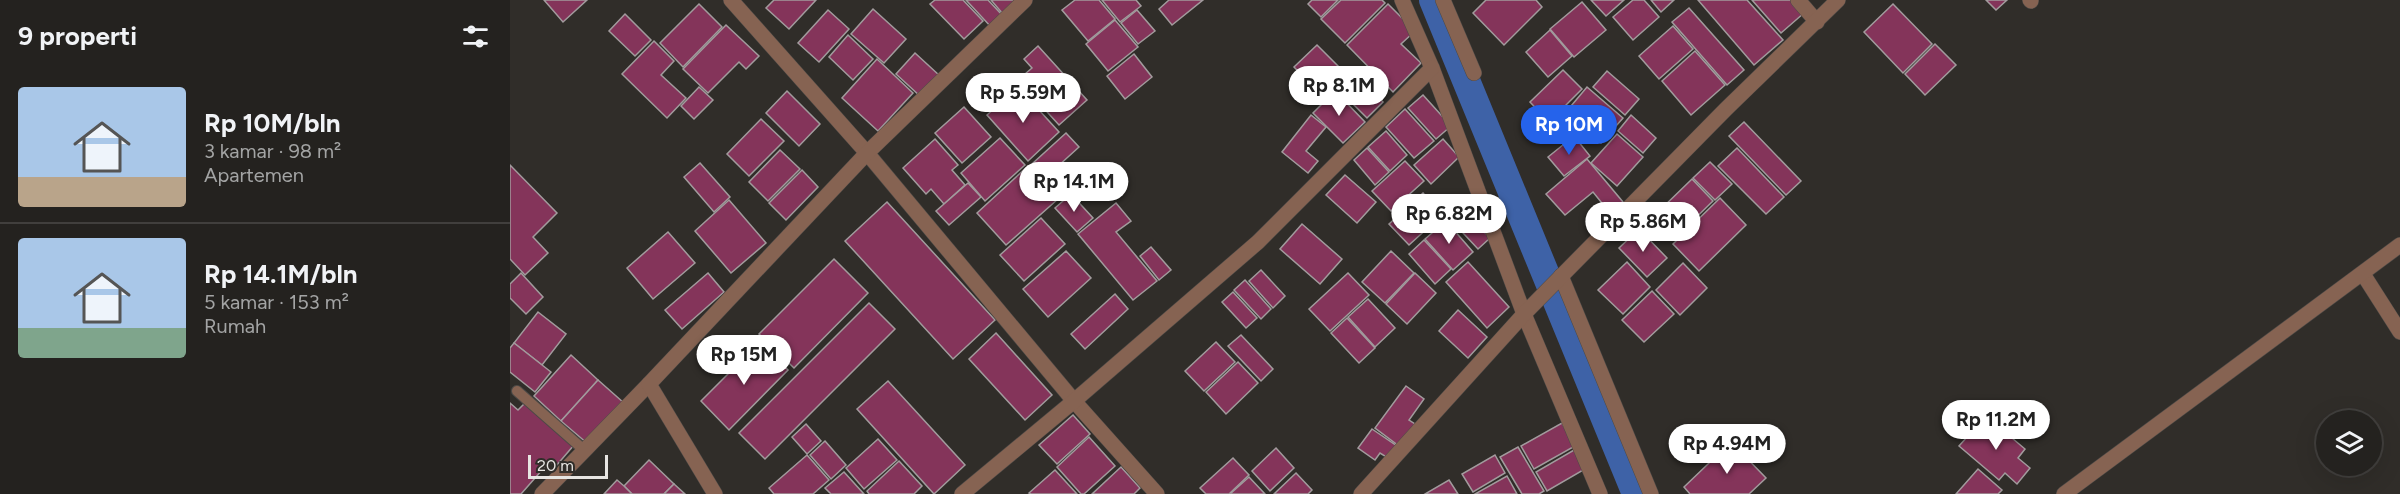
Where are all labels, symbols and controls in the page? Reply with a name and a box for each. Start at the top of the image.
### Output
text: 9 properti [18,20,137,52]
icon: filters [459,20,492,53]
pin: Rp 8.1M [1284,66,1394,117]
pin: Rp 5.59M [961,73,1085,124]
text: Rp 8.1M [1303,73,1375,97]
text: Rp 5.59M [980,80,1066,104]
pin: Rp 10M [1520,105,1618,156]
text: Rp 10M/bln [204,107,341,139]
icon: home [66,111,138,183]
text: Rp 10M [1535,112,1603,136]
text: 3 kamar · 98 m² [204,139,341,163]
pin: Rp 14.1M [1012,162,1136,213]
text: Apartemen [204,163,304,187]
text: Rp 14.1M [1033,169,1115,193]
pin: Rp 6.82M [1387,194,1511,245]
text: Rp 6.82M [1405,201,1493,225]
pin: Rp 5.86M [1581,202,1705,253]
text: Rp 5.86M [1599,209,1687,233]
text: Rp 14.1M/bln [204,258,358,290]
icon: home [66,262,138,334]
text: 5 kamar · 153 m² [204,290,349,314]
text: Rumah [204,314,266,338]
pin: Rp 15M [695,335,793,386]
text: Rp 15M [711,342,777,366]
pin: Rp 11.2M [1934,400,2058,451]
text: Rp 11.2M [1956,407,2036,431]
map controls [2316,410,2382,476]
button: layers [2316,410,2382,476]
pin: Rp 4.94M [1665,424,1789,475]
text: Rp 4.94M [1683,431,1771,455]
scale bar [528,452,608,480]
text: 20 m [537,456,574,475]

